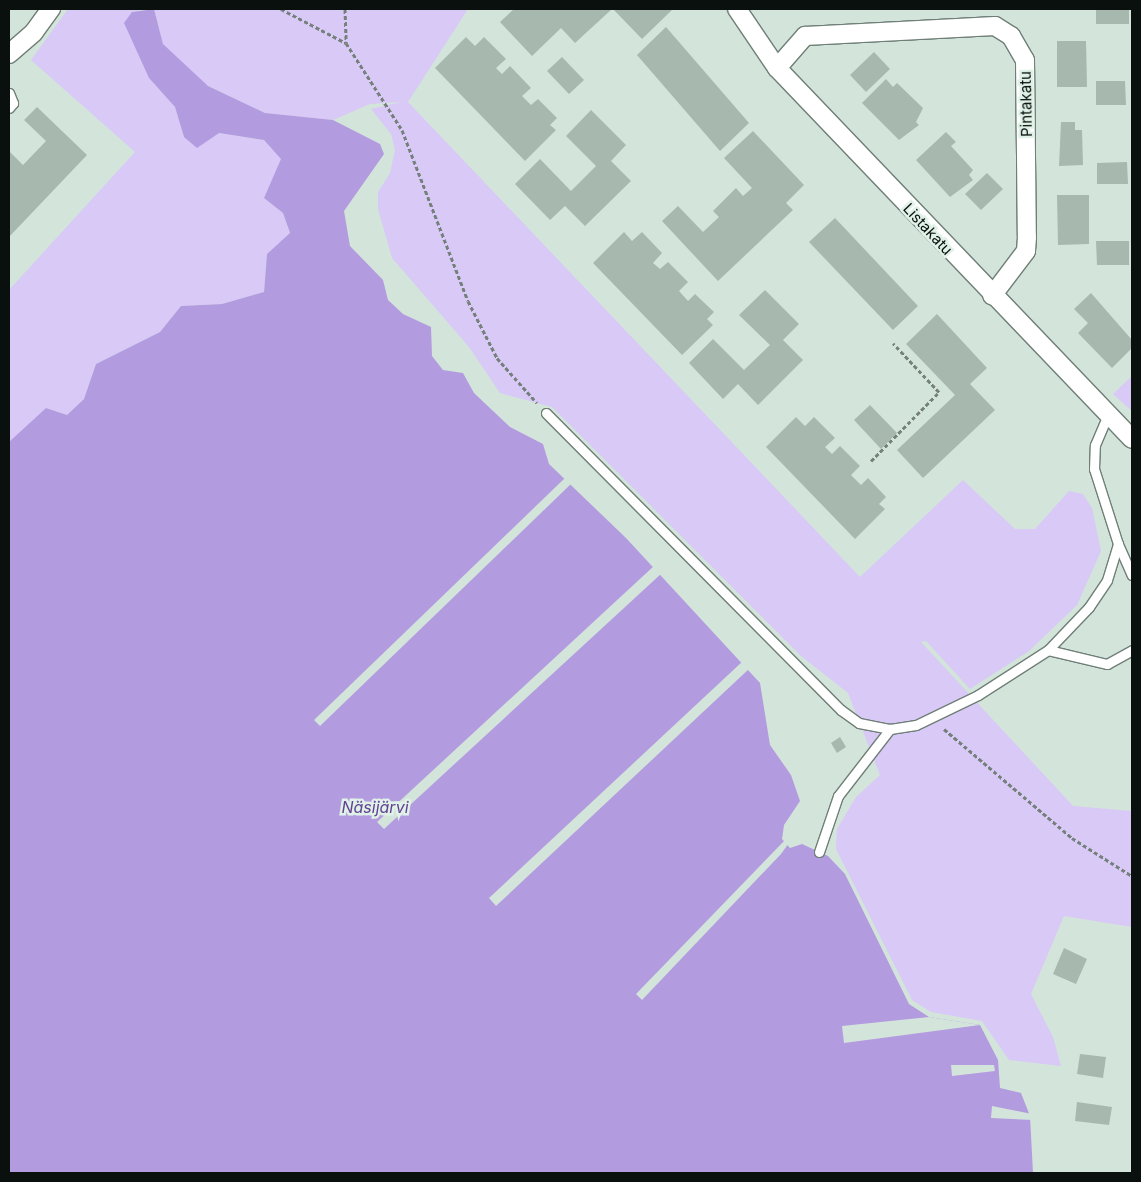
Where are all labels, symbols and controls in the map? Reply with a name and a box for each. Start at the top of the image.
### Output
street label: Pintakatu [1016,71,1036,137]
street label: Listakatu [900,200,956,258]
water label: Näsijärvi [341,797,409,817]

